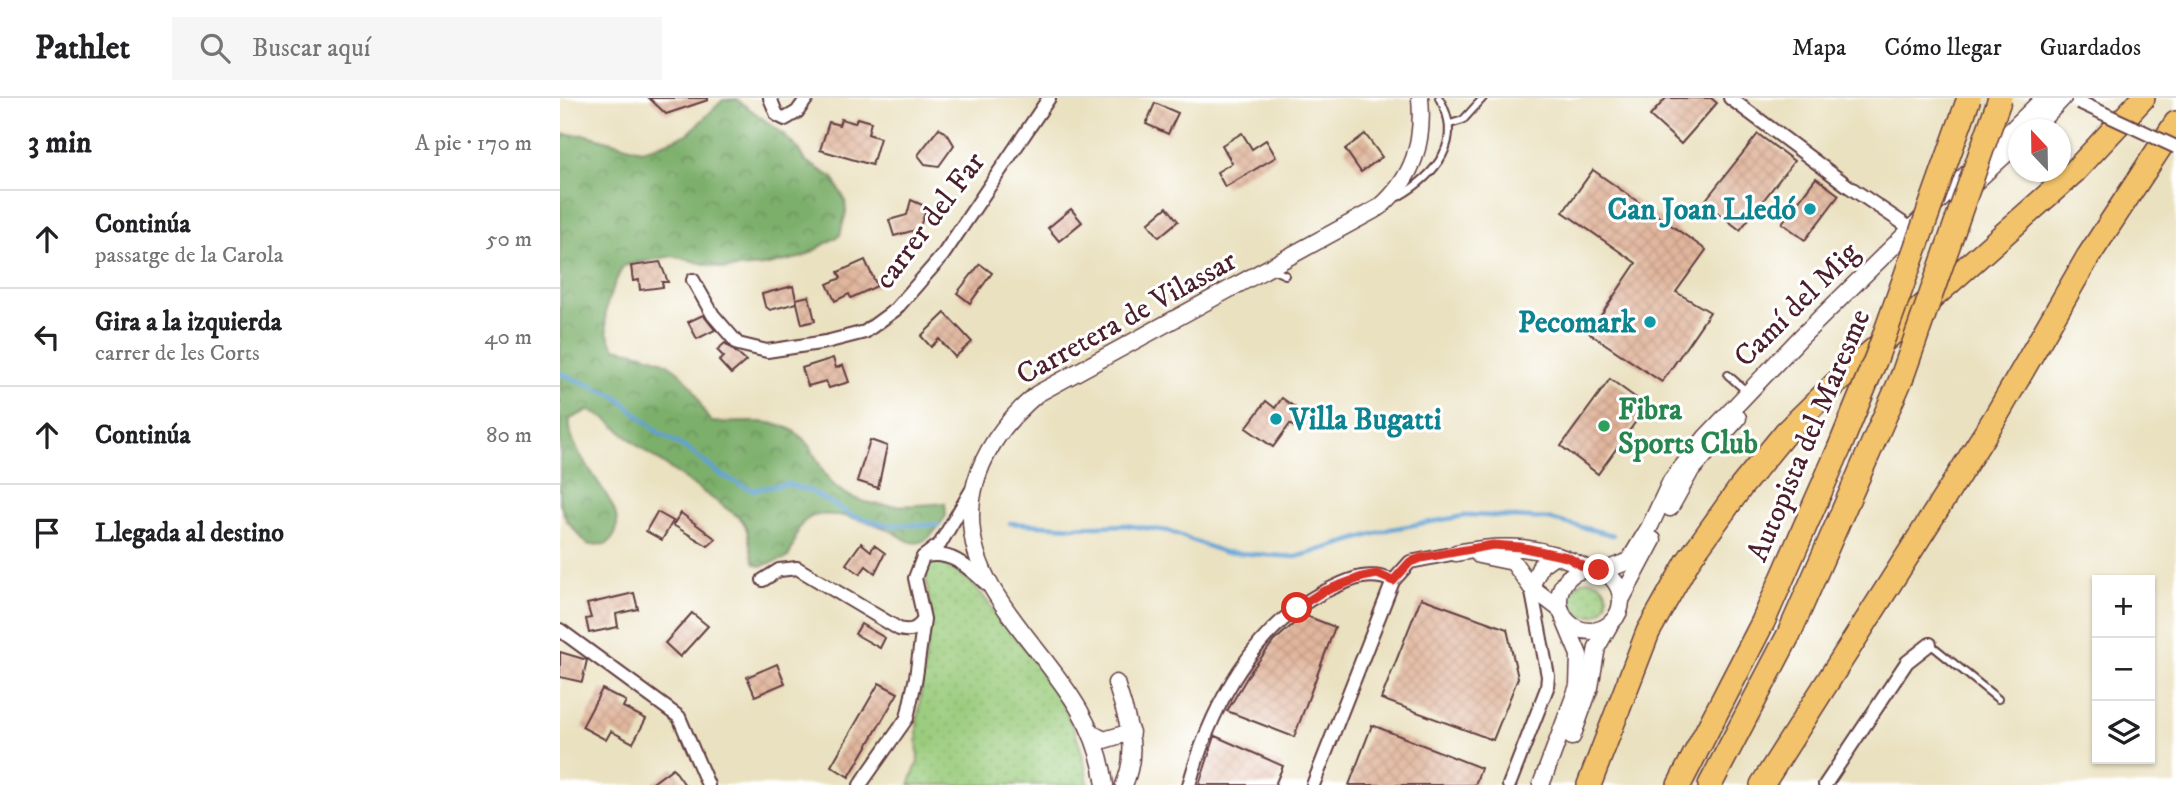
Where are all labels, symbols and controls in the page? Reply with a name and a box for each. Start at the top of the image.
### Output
search box [172,17,662,80]
text: Pathlet [35,28,130,69]
icon: search [196,29,234,67]
text: Buscar aquí [252,32,370,65]
text: Mapa [1792,33,1846,63]
text: Cómo llegar [1884,33,2002,63]
text: Guardados [2040,33,2141,63]
north arrow [2008,119,2071,182]
text: 3 min [28,125,92,162]
text: A pie · 170 m [415,129,532,158]
street label: carrer del Far [867,145,994,297]
place label: Can Joan Lledó [1607,192,1796,229]
marker: Can Joan Lledó [1802,201,1818,217]
text: Continúa [95,208,190,241]
icon: ahead [28,220,66,258]
text: 50 m [486,225,532,254]
street label: Camí del Mig [1727,234,1868,375]
text: passatge de la Carola [95,241,283,270]
street label: Carretera de Vilassar [1010,243,1243,394]
street label: Autopista del Maresme [1739,304,1879,567]
place label: Pecomark [1518,305,1637,342]
text: Gira a la izquierda [95,306,282,339]
marker: Pecomark [1642,314,1658,330]
icon: left [28,318,66,356]
text: 40 m [484,323,532,352]
text: carrer de les Corts [95,339,260,368]
place label: Fibra Sports Club [1618,392,1758,463]
place label: Villa Bugatti [1289,402,1442,439]
marker: Villa Bugatti [1268,411,1284,427]
icon: ahead [28,416,66,454]
marker: Fibra Sports Club [1596,418,1612,434]
text: Continúa [95,419,190,452]
text: 80 m [486,421,532,450]
icon: arrive [28,514,66,552]
text: Llegada al destino [95,517,284,550]
route end [1583,554,1614,585]
map controls [2092,575,2155,764]
button: + [2092,575,2155,638]
route start [1281,592,1312,623]
button: − [2092,638,2155,701]
button: layers [2092,701,2155,764]

